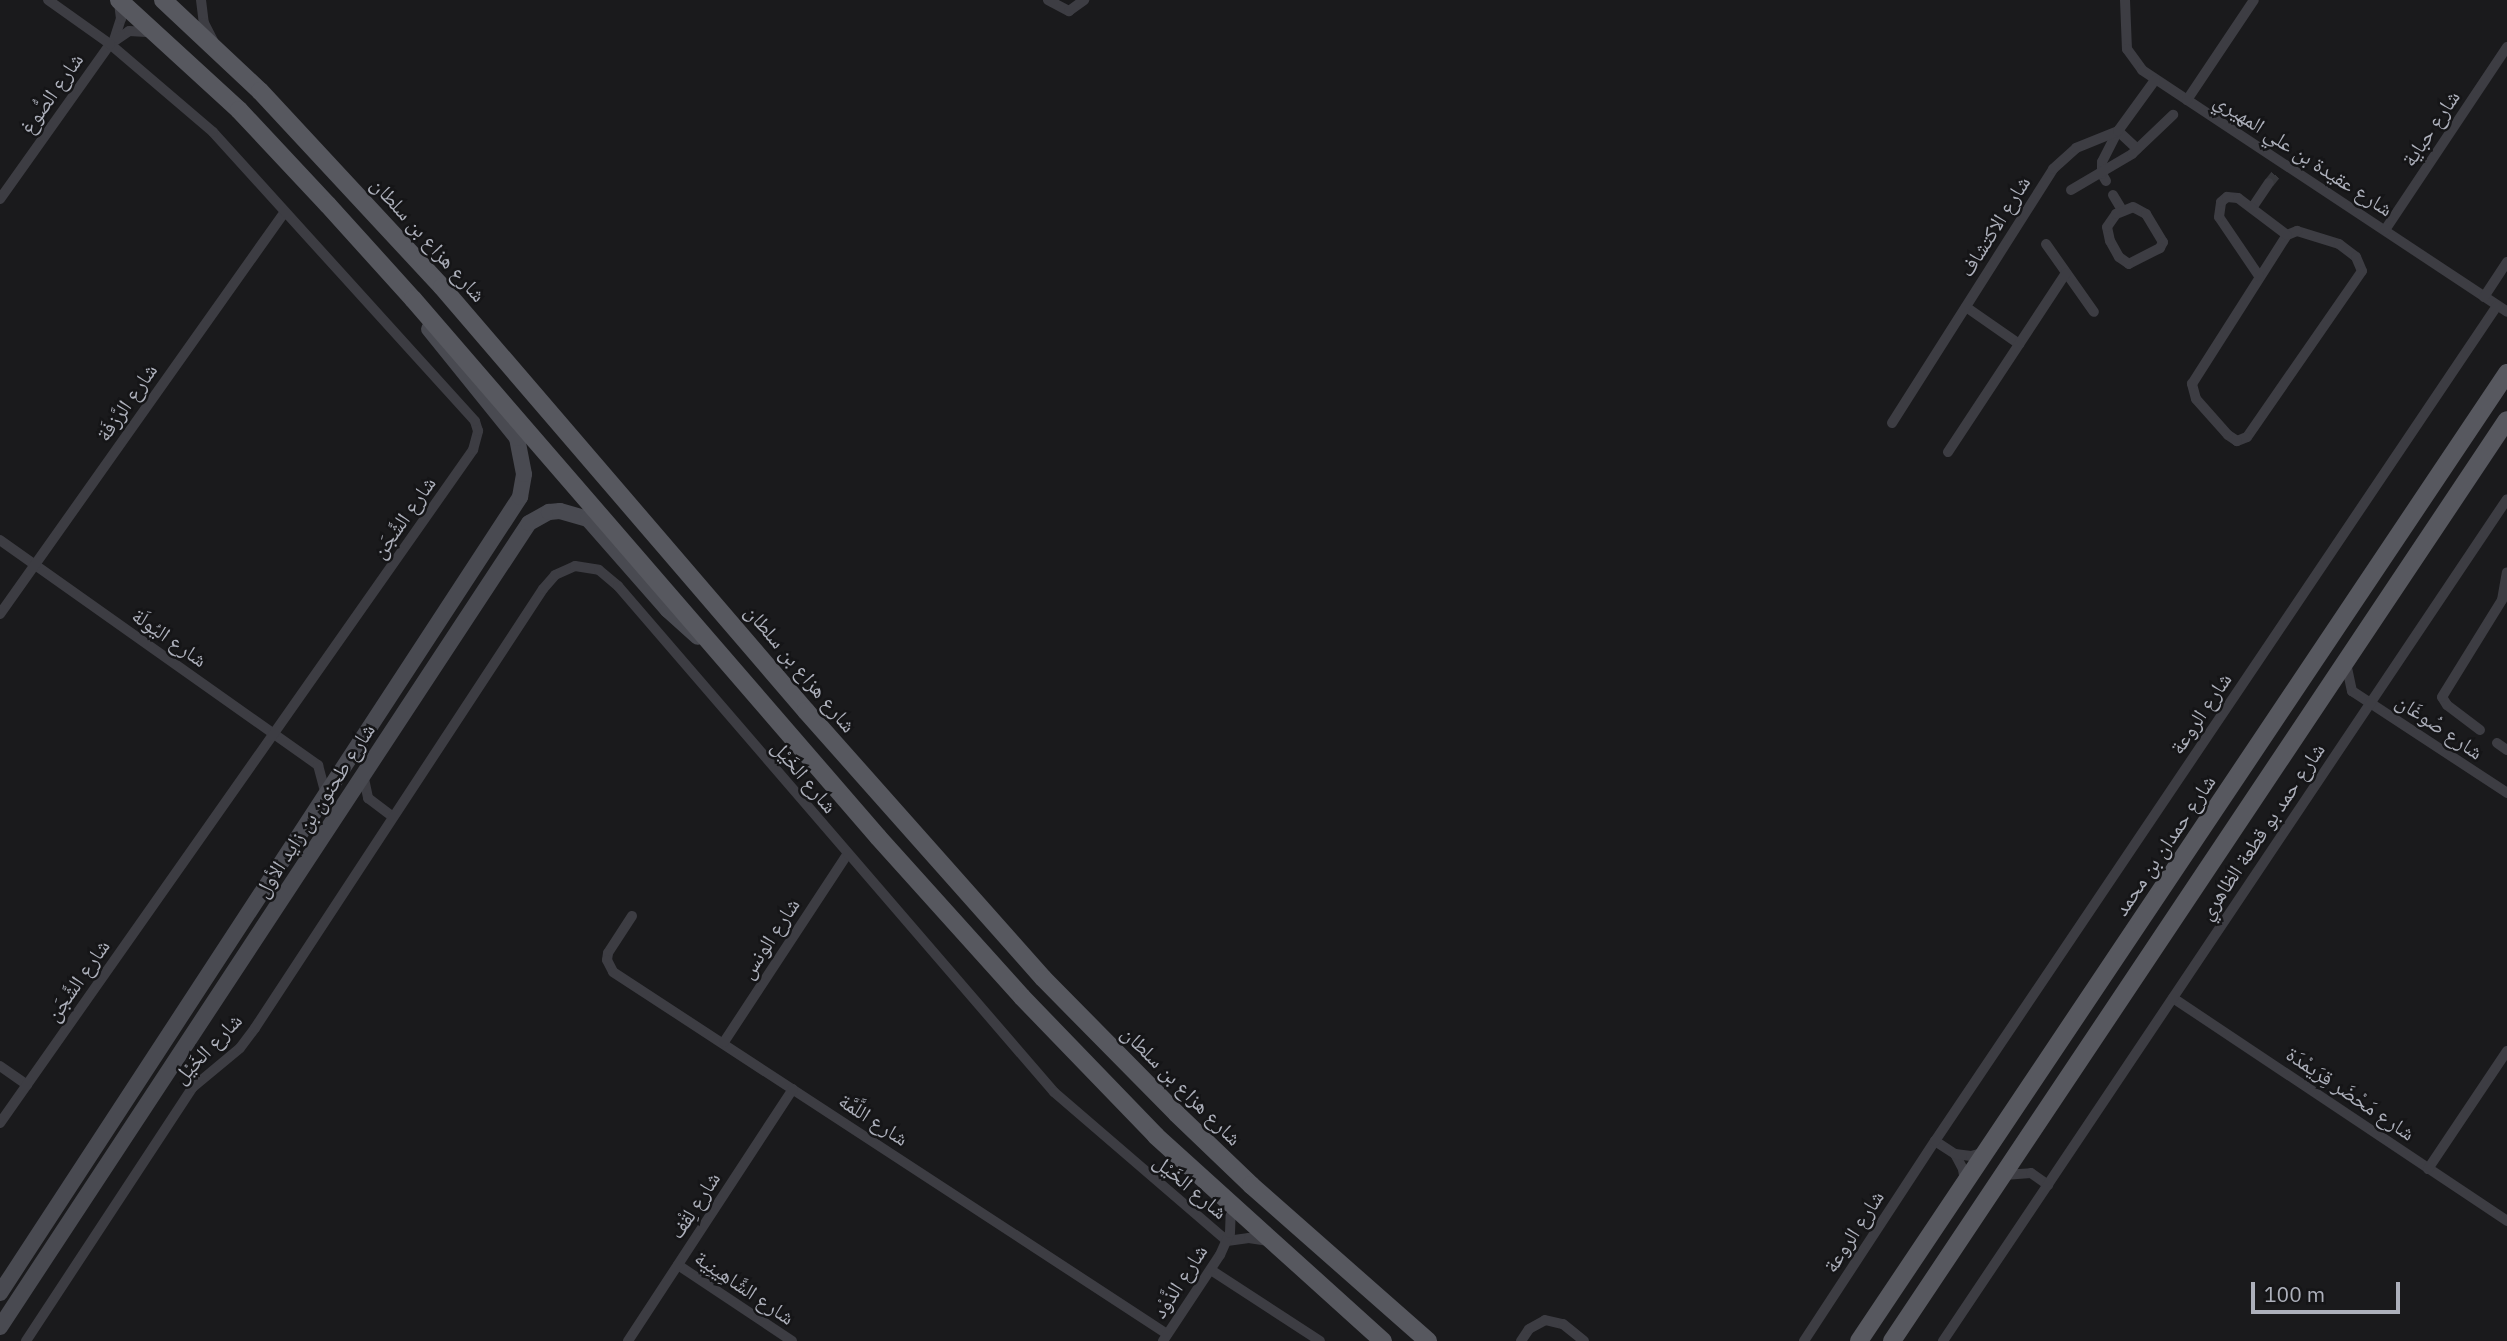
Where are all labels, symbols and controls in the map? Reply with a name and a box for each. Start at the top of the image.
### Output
street label: شارع الصُّوغ [14,48,88,138]
street label: شارع حباية [2395,85,2465,171]
street label: شارع عقيدة بن علي المهيري [2210,87,2398,221]
street label: شارع هزاع بن سلطان [366,171,492,307]
street label: شارع الاكتشاف [1953,171,2035,281]
street label: شارع الرَّزفَة [90,358,162,446]
street label: شارع الشَّجَن [366,471,440,563]
street label: شارع هزاع بن سلطان [740,599,862,737]
street label: شارع اليُولَة [128,602,212,672]
street label: شارع الروعة [2164,668,2236,758]
street label: شارع صُوغَان [2392,688,2488,764]
street label: شارع طحنون بن زايد الأول [248,718,380,902]
street label: شارع الخَيْل [767,734,843,818]
street label: شارع حمد بو قطعة الظاهري [2192,738,2330,924]
street label: شارع حمدان بن محمد [2108,770,2220,920]
street label: شارع الونس [734,893,804,983]
street label: شارع الشَّجَن [40,934,114,1026]
street label: شارع الخَيْل [167,1007,247,1089]
street label: شارع هزاع بن سلطان [1117,1020,1247,1150]
street label: شارع مَحْضَر قِرَيمْدَة [2282,1041,2420,1145]
street label: شارع اللَّمَّة [835,1087,913,1151]
street label: شارع الخَيْل [1149,1148,1233,1224]
street label: شارع لِقْف [663,1167,725,1243]
street label: شارع الروعة [1817,1185,1889,1277]
street label: شارع الذَّوْد [1146,1239,1212,1323]
street label: شارع الشَّاهِينِية [690,1244,800,1330]
scale bar [2255,1268,2404,1312]
text: 100 m [2264,1280,2325,1308]

